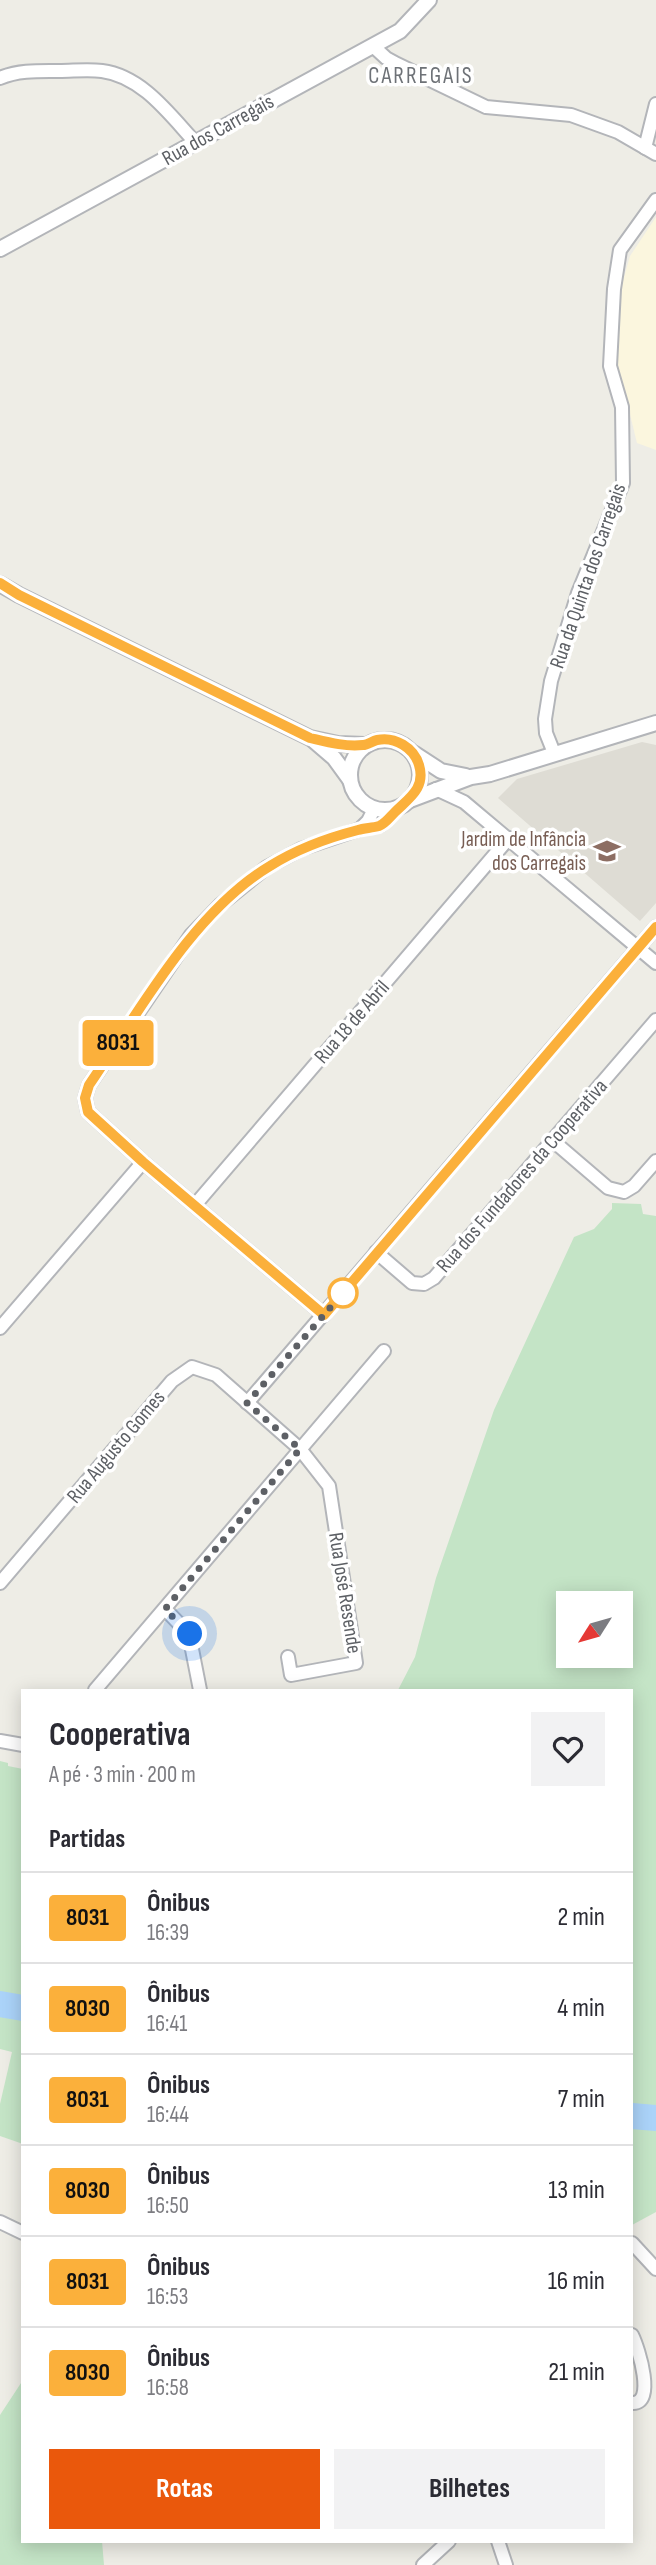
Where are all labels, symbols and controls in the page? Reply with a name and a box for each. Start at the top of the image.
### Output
district label: CARREGAIS [368,62,474,90]
street label: Rua dos Carregais [158,89,278,171]
street label: Rua da Quinta dos Carregais [545,480,631,672]
place label: Jardim de Infância dos Carregais [460,827,586,876]
school or university icon: Jardim de Infância dos Carregais [592,836,622,866]
street label: Rua 18 de Abril [309,975,395,1069]
line badge: 8031 [69,1020,167,1066]
text: 8031 [97,1028,139,1057]
street label: Rua dos Fundadores da Cooperativa [431,1074,613,1278]
unlabelled marker [328,1278,358,1308]
street label: Rua Augusto Gomes [62,1386,170,1508]
street label: Rua José Resende [323,1531,367,1655]
north arrow [556,1591,634,1668]
map controls [556,1591,633,1668]
your location [172,1616,207,1651]
button: heart [531,1712,605,1786]
text: Cooperativa [49,1715,191,1755]
text: A pé · 3 min · 200 m [49,1761,196,1789]
text: Partidas [49,1824,125,1855]
text: Ônibus [147,1888,210,1919]
text: 2 min [557,1902,605,1933]
text: 8031 [66,1903,109,1932]
text: 16:39 [147,1919,189,1947]
text: Ônibus [147,1979,210,2010]
text: 4 min [557,1993,605,2024]
text: 8030 [65,1994,110,2023]
text: 16:41 [147,2010,187,2038]
text: Ônibus [147,2070,210,2101]
text: 7 min [558,2084,605,2115]
text: 8031 [66,2085,109,2114]
text: 16:44 [147,2101,189,2129]
text: Ônibus [147,2161,210,2192]
text: 13 min [548,2175,605,2206]
text: 8030 [65,2176,110,2205]
text: 16:50 [147,2192,189,2220]
text: Ônibus [147,2252,210,2283]
text: 16 min [548,2266,605,2297]
text: 8031 [66,2267,109,2296]
text: 16:53 [147,2283,188,2311]
text: Ônibus [147,2343,210,2374]
text: 21 min [548,2357,605,2388]
text: 8030 [65,2358,110,2387]
text: 16:58 [147,2374,189,2402]
button: Rotas [49,2449,320,2529]
button: Bilhetes [334,2449,605,2529]

